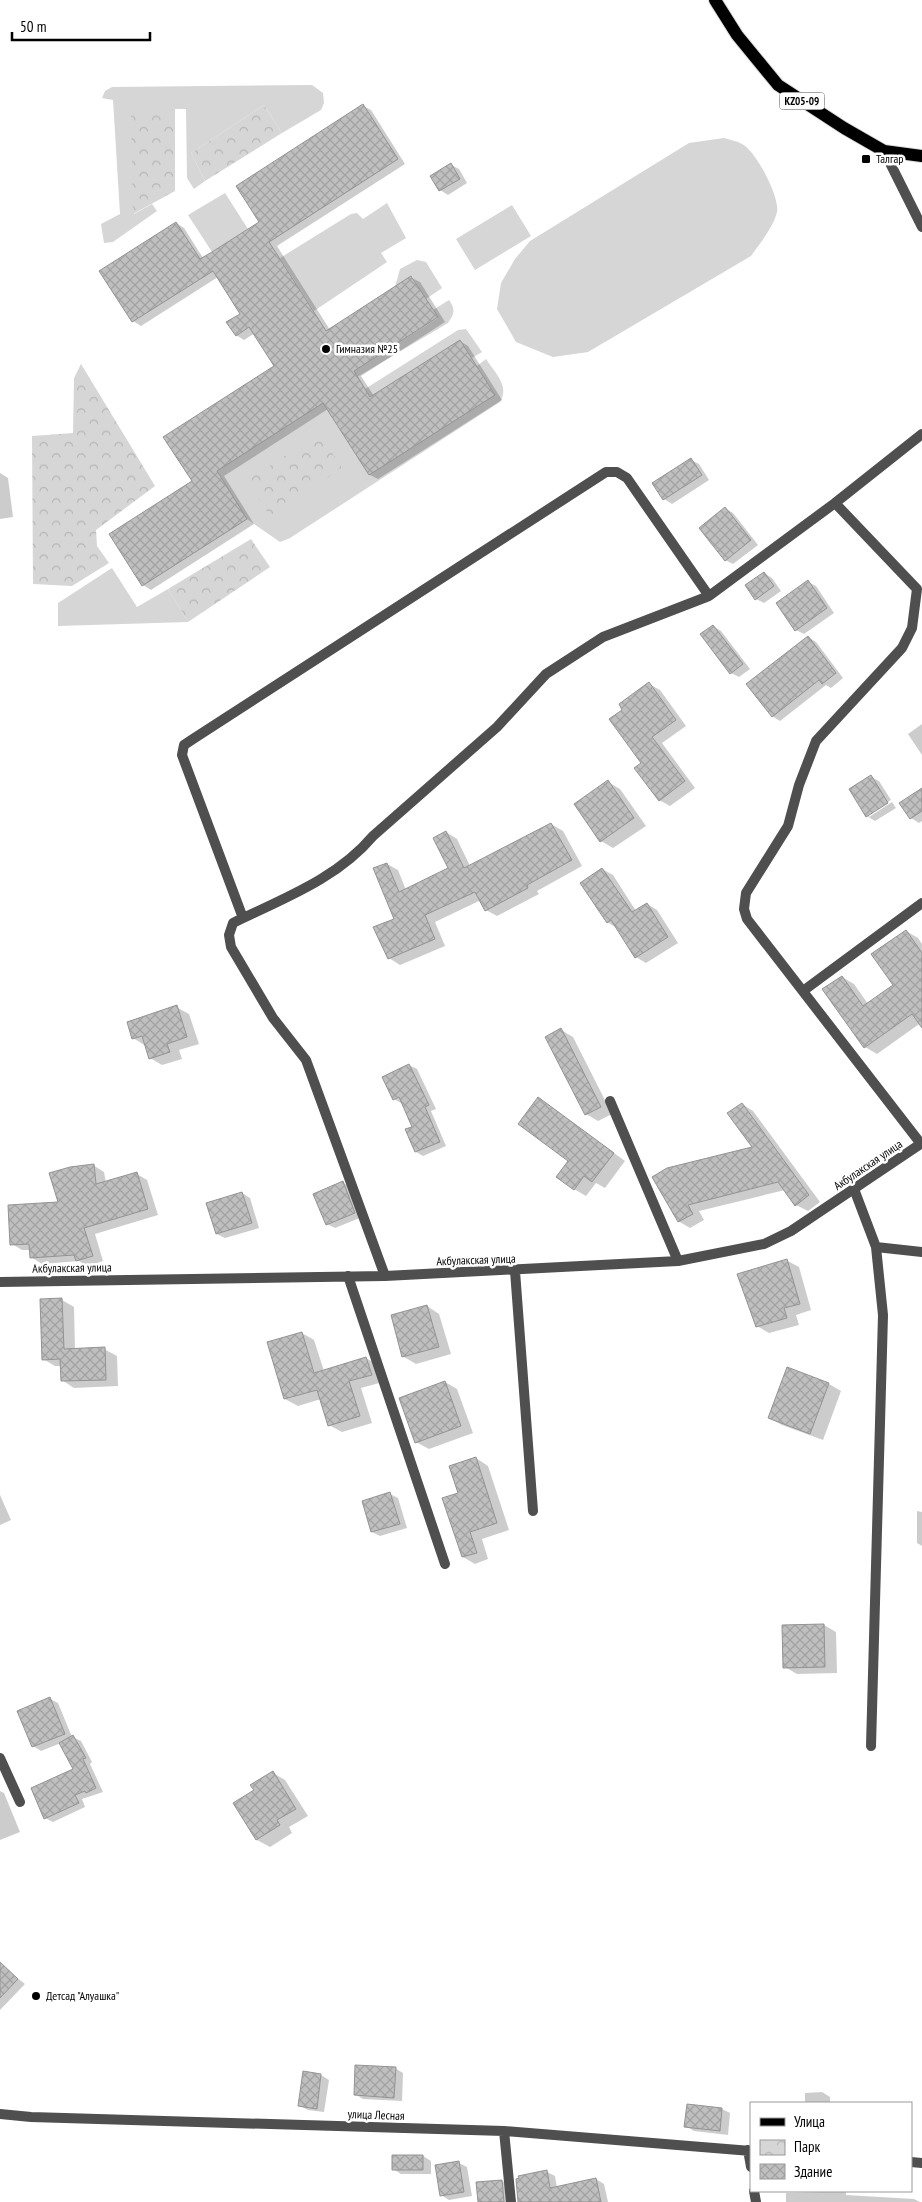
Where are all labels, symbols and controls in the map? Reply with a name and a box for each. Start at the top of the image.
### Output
scale bar [12,10,150,42]
text: 50 m [20,17,46,36]
road number: KZ05-09 [780,92,824,110]
place label: Талгар [876,151,904,166]
marker: Талгар [860,153,872,165]
place label: Гимназия №25 [336,341,398,356]
marker: Гимназия №25 [320,343,332,355]
street label: Акбулакская улица [831,1136,905,1193]
street label: Акбулакская улица [436,1251,516,1268]
street label: Акбулакская улица [32,1259,112,1276]
place label: Детсад "Алуашка" [46,1988,119,2003]
marker: Детсад "Алуашка" [30,1990,42,2002]
legend [750,2102,912,2192]
street label: улица Лесная [347,2106,405,2123]
text: Улица [794,2112,825,2131]
text: Парк [794,2137,820,2156]
text: Здание [794,2162,832,2181]

